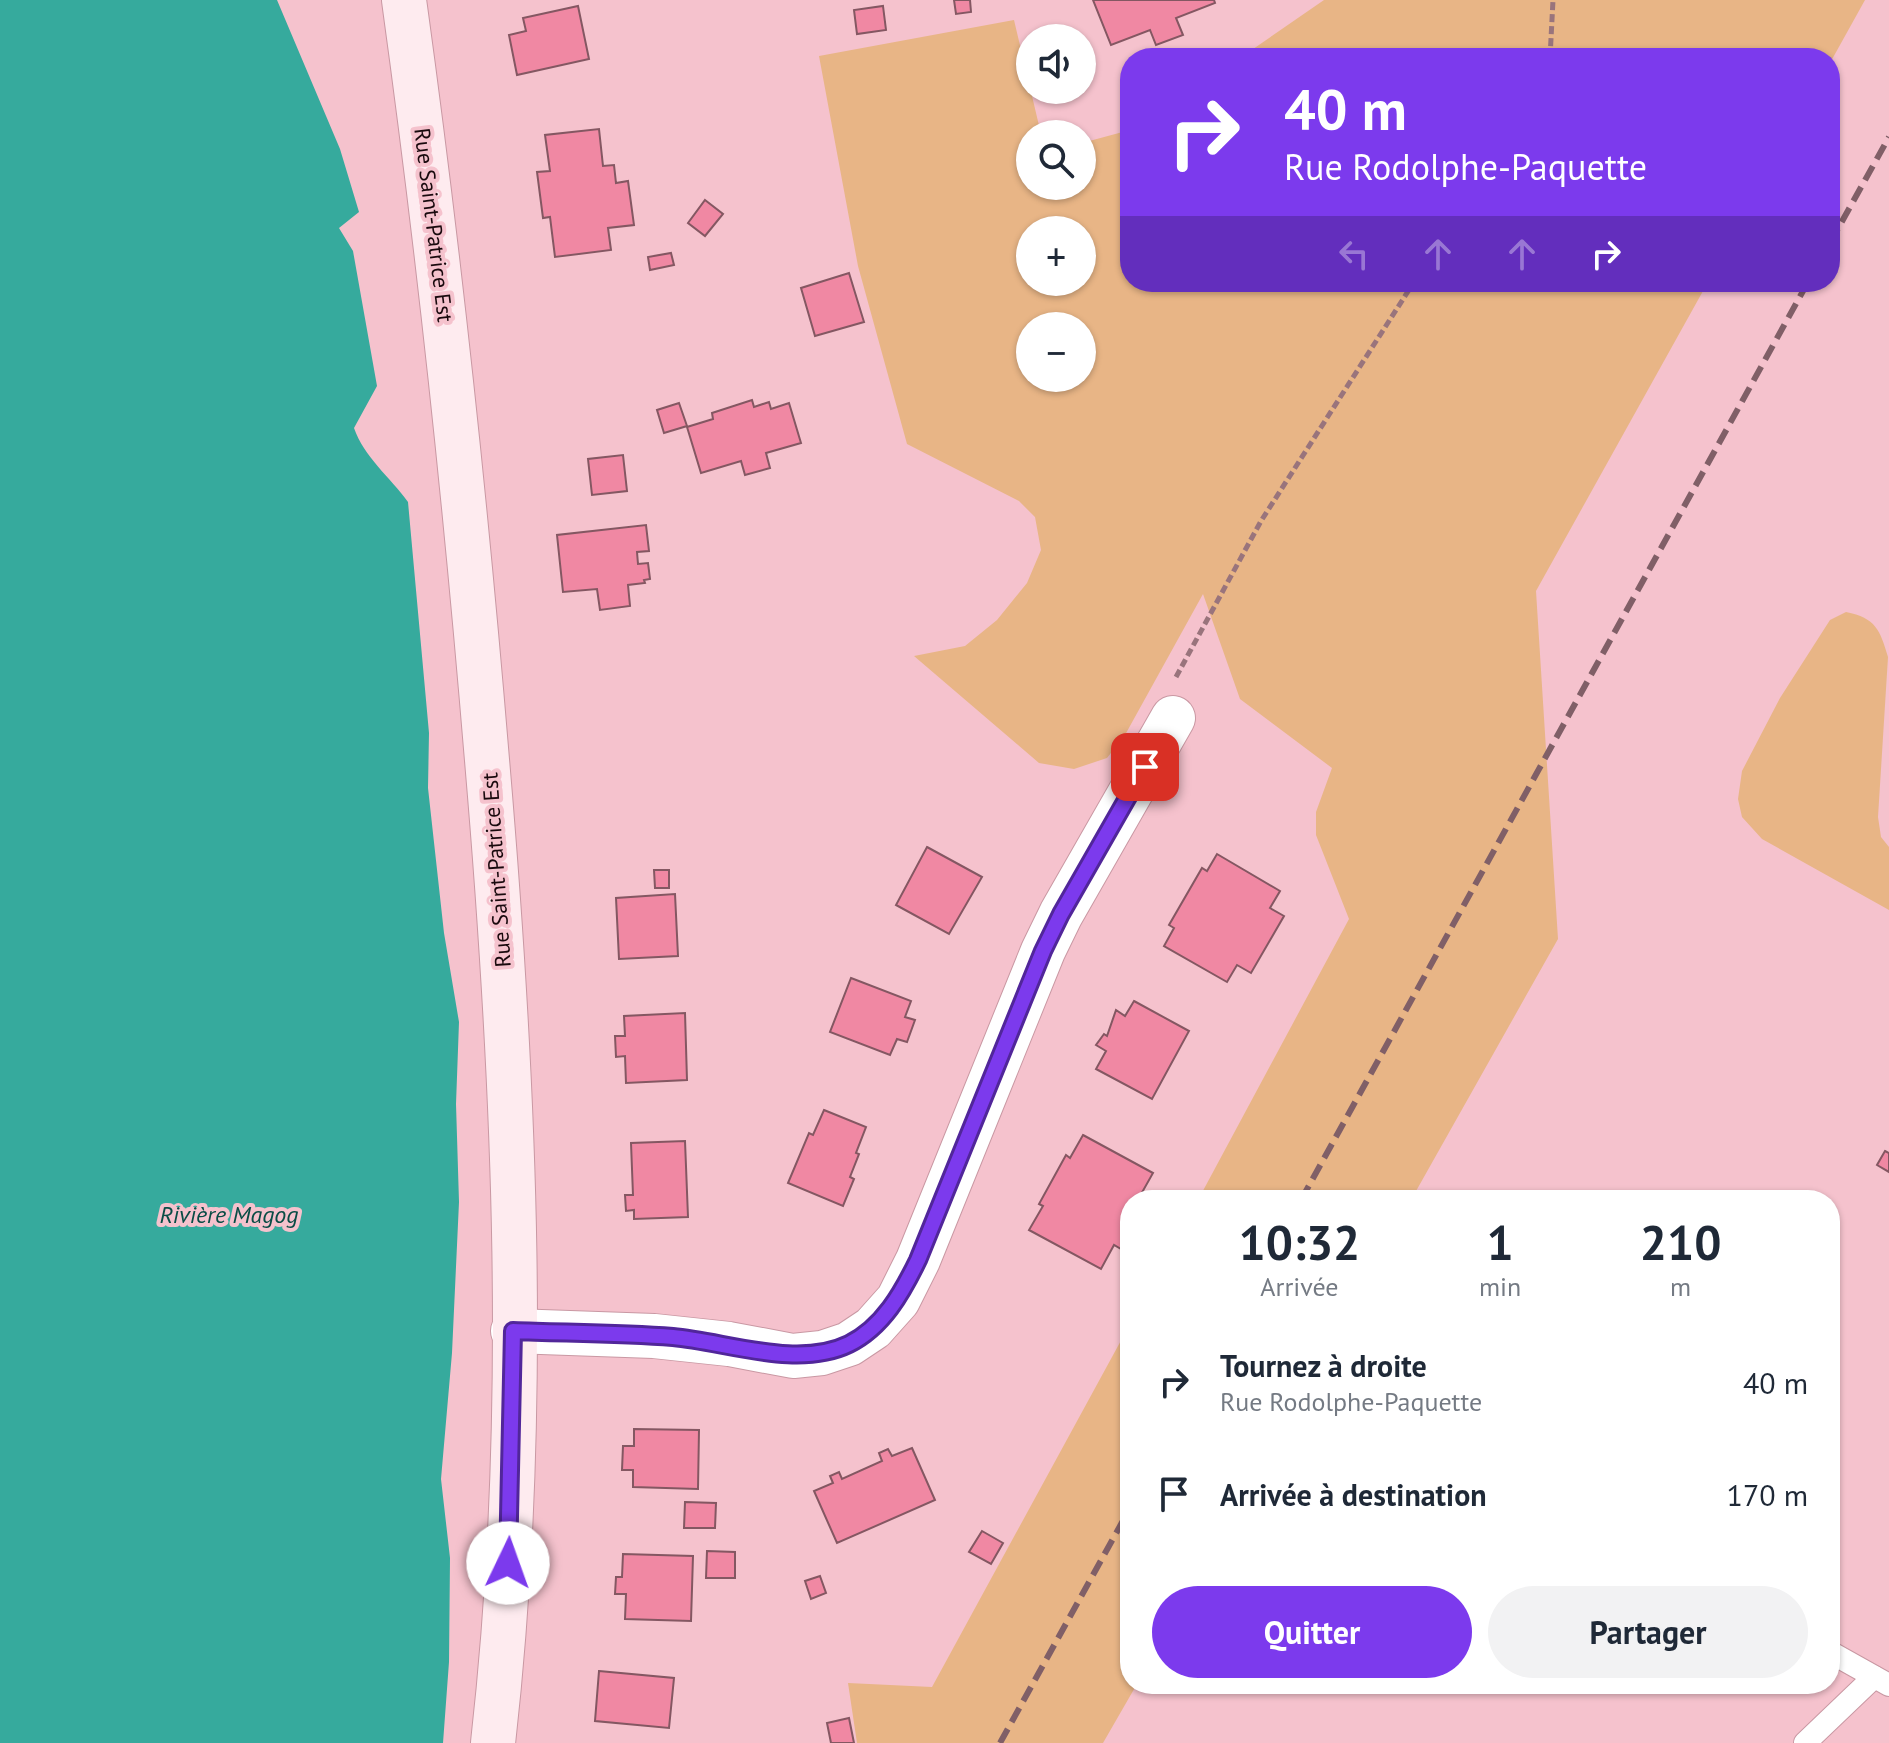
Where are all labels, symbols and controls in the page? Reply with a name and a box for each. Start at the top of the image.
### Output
map controls [1016,24,1096,392]
button: sound [1016,24,1096,104]
text: 40 m [1284,73,1407,145]
icon: right [1152,80,1256,184]
button: search [1016,120,1096,200]
street label: Rue Saint-Patrice Est [408,126,460,324]
text: Rue Rodolphe-Paquette [1284,143,1647,190]
button: + [1016,216,1096,296]
icon: left [1332,232,1376,276]
icon: ahead [1416,232,1460,276]
icon: ahead [1500,232,1544,276]
icon: right [1584,232,1628,276]
button: − [1016,312,1096,392]
pin [1111,733,1179,801]
icon: arrive [1123,745,1167,789]
street label: Rue Saint-Patrice Est [475,771,517,968]
water label: Rivière Magog [160,1199,298,1230]
text: 10:32 [1239,1211,1360,1273]
text: 1 [1486,1211,1514,1273]
text: 210 [1640,1211,1721,1273]
text: Arrivée [1260,1270,1339,1303]
text: min [1479,1270,1521,1303]
text: m [1670,1270,1691,1303]
text: Tournez à droite [1220,1346,1427,1385]
icon: right [1152,1360,1196,1404]
text: 40 m [1743,1363,1808,1402]
text: Rue Rodolphe-Paquette [1220,1385,1482,1418]
icon: arrive [1152,1472,1196,1516]
text: Arrivée à destination [1220,1475,1487,1514]
text: 170 m [1727,1475,1808,1514]
position arrow [466,1521,550,1605]
button: Quitter [1152,1586,1472,1678]
button: Partager [1488,1586,1808,1678]

